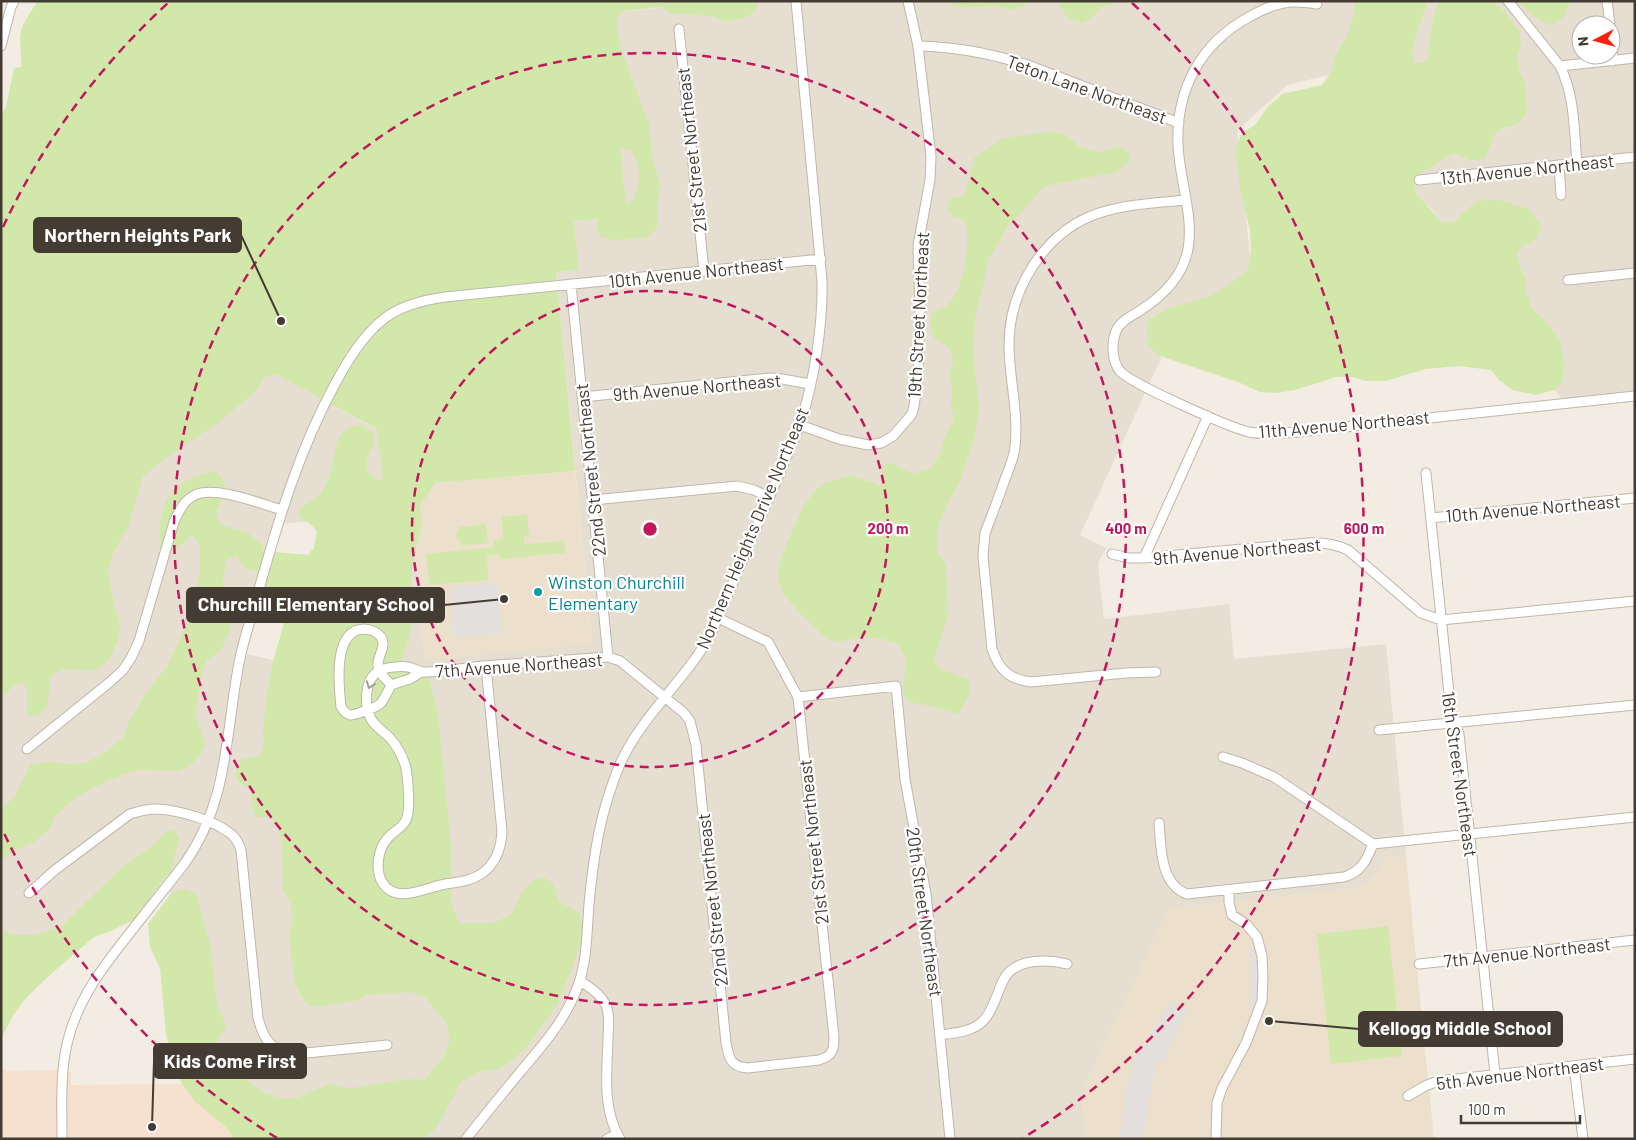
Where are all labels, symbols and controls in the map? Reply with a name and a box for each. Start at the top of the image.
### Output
north arrow [1571,15,1621,65]
text: N [1574,36,1592,47]
street label: Teton Lane Northeast [1004,50,1170,128]
street label: 21st Street Northeast [671,66,711,234]
street label: 13th Avenue Northeast [1439,149,1615,189]
callout: Northern Heights Park [34,218,241,252]
text: Northern Heights Park [44,223,232,246]
street label: 19th Street Northeast [903,231,933,399]
street label: 10th Avenue Northeast [607,252,785,292]
street label: 9th Avenue Northeast [612,369,782,405]
street label: 22nd Street Northeast [570,382,610,558]
street label: Northern Heights Drive Northeast [691,404,813,652]
street label: 11th Avenue Northeast [1257,406,1431,442]
street label: 10th Avenue Northeast [1444,489,1622,527]
text: 200 m [867,519,909,537]
text: 400 m [1105,519,1147,537]
text: 600 m [1344,519,1384,537]
centre of rings [641,520,659,538]
street label: 9th Avenue Northeast [1152,533,1322,569]
place label: Winston Churchill Elementary [548,571,685,614]
marker: Winston Churchill Elementary [532,586,544,598]
callout: Churchill Elementary School [187,588,444,622]
text: Churchill Elementary School [198,592,434,615]
street label: 7th Avenue Northeast [434,648,604,682]
one-way arrow [366,680,376,689]
street label: 16th Street Northeast [1437,690,1483,858]
street label: 21st Street Northeast [793,758,833,926]
street label: 22nd Street Northeast [692,812,732,988]
street label: 20th Street Northeast [902,826,948,998]
street label: 7th Avenue Northeast [1442,932,1612,972]
callout: Kellogg Middle School [1359,1012,1562,1046]
text: Kellogg Middle School [1369,1016,1551,1039]
callout: Kids Come First [154,1044,306,1078]
text: Kids Come First [164,1049,296,1072]
street label: 5th Avenue Northeast [1435,1052,1605,1094]
scale bar [1461,1092,1580,1124]
text: 100 m [1468,1100,1506,1118]

